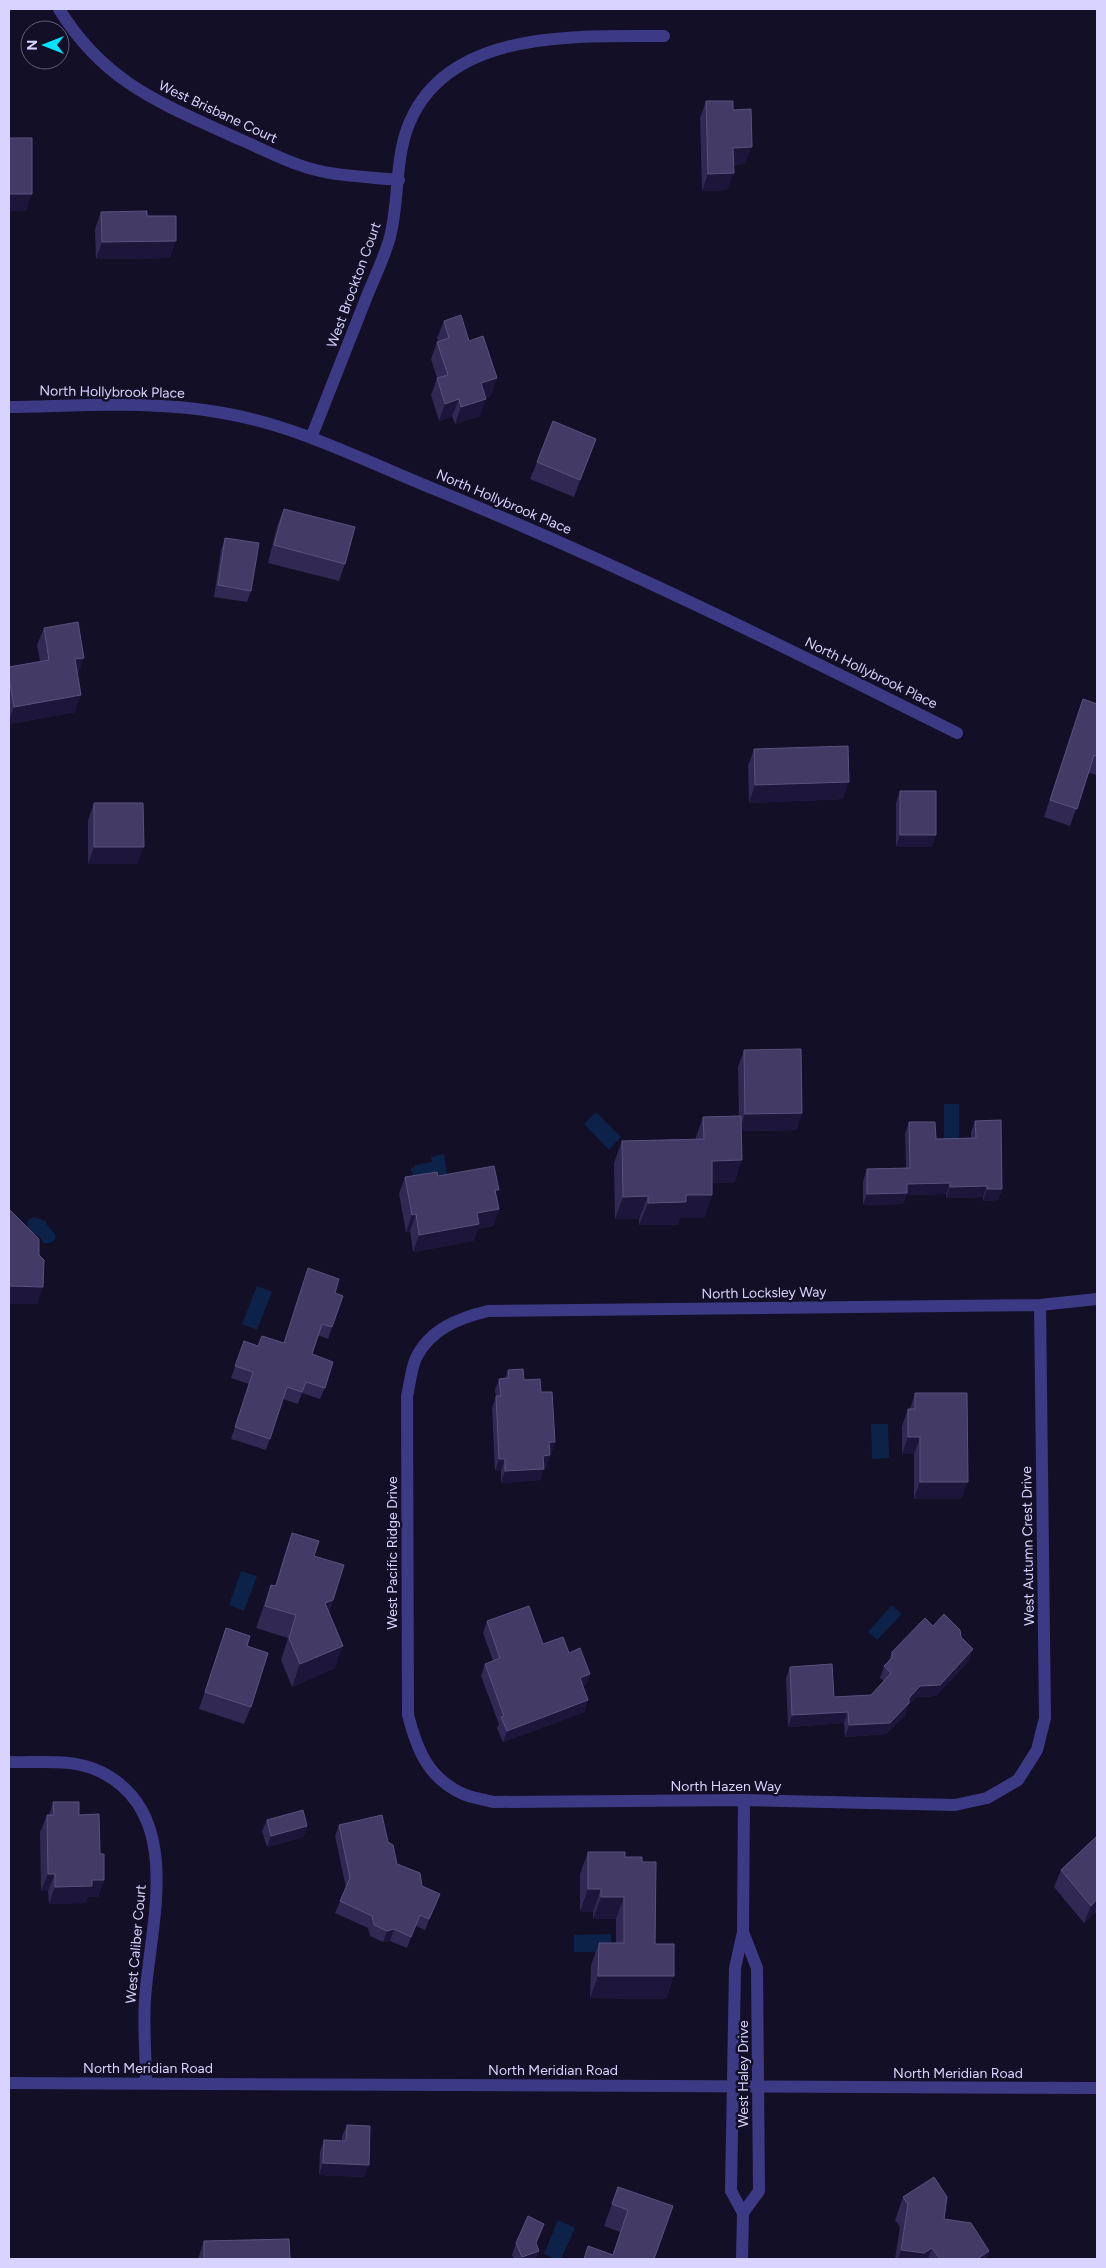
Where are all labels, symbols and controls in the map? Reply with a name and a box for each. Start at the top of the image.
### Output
north arrow [20,20,70,70]
text: N [24,40,41,50]
street label: West Brisbane Court [156,77,280,147]
street label: West Brockton Court [323,220,385,350]
street label: North Hollybrook Place [39,382,185,402]
street label: North Hollybrook Place [434,466,575,538]
street label: North Hollybrook Place [802,633,940,713]
street label: North Locksley Way [701,1283,827,1303]
street label: West Autumn Crest Drive [1018,1466,1038,1626]
street label: West Pacific Ridge Drive [384,1476,401,1630]
street label: North Hazen Way [671,1778,782,1795]
street label: West Caliber Court [122,1884,150,2004]
street label: West Haley Drive [735,2020,752,2128]
street label: North Meridian Road [83,2060,213,2077]
street label: North Meridian Road [488,2062,618,2079]
street label: North Meridian Road [893,2065,1023,2082]

